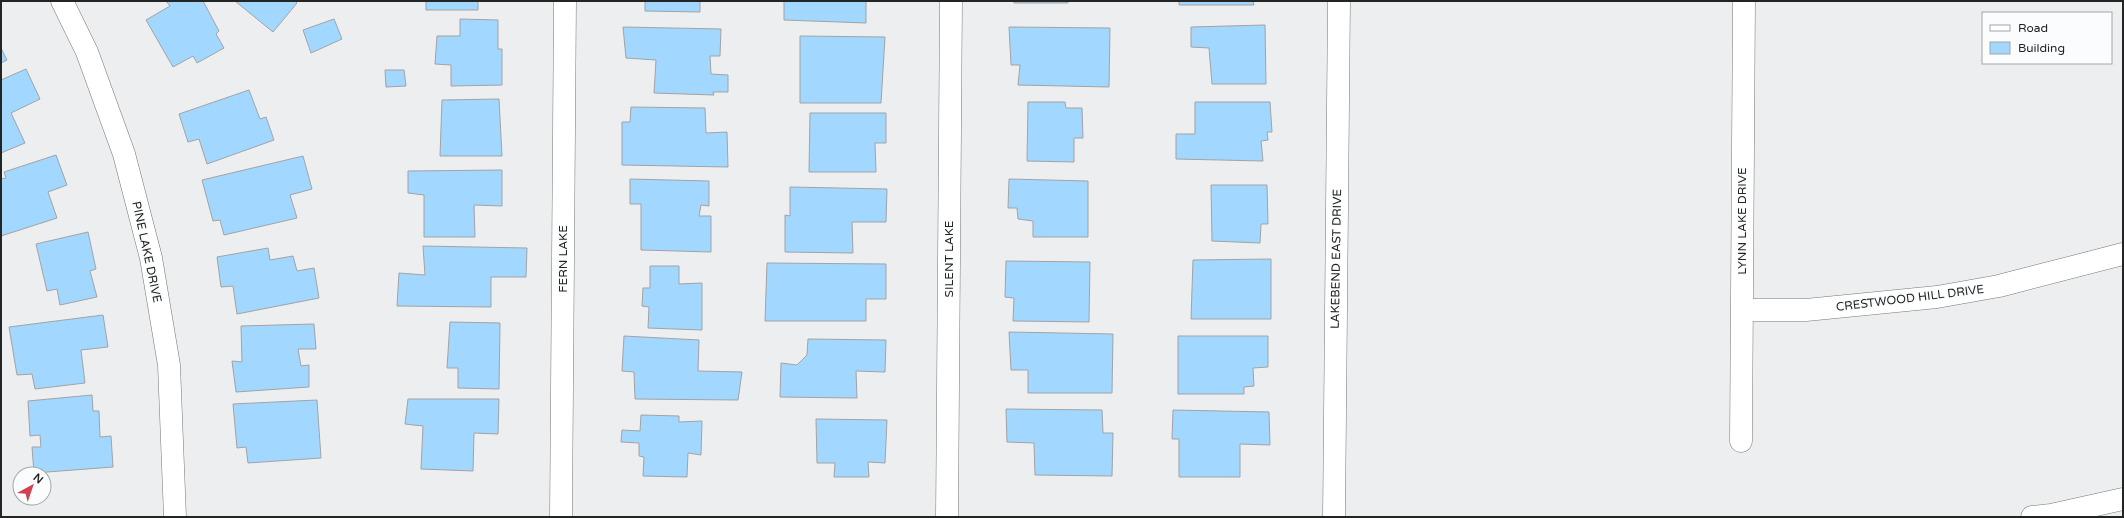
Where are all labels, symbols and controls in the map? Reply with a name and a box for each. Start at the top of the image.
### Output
legend [1982,12,2112,64]
text: Road [2018,21,2048,35]
text: Building [2018,41,2065,55]
street label: LYNN LAKE DRIVE [1735,167,1749,275]
street label: LAKEBEND EAST DRIVE [1328,189,1344,329]
street label: PINE LAKE DRIVE [129,200,165,304]
street label: SILENT LAKE [942,220,956,297]
street label: FERN LAKE [556,225,570,293]
street label: CRESTWOOD HILL DRIVE [1835,282,1985,314]
north arrow [12,466,52,506]
text: N [31,471,46,487]

